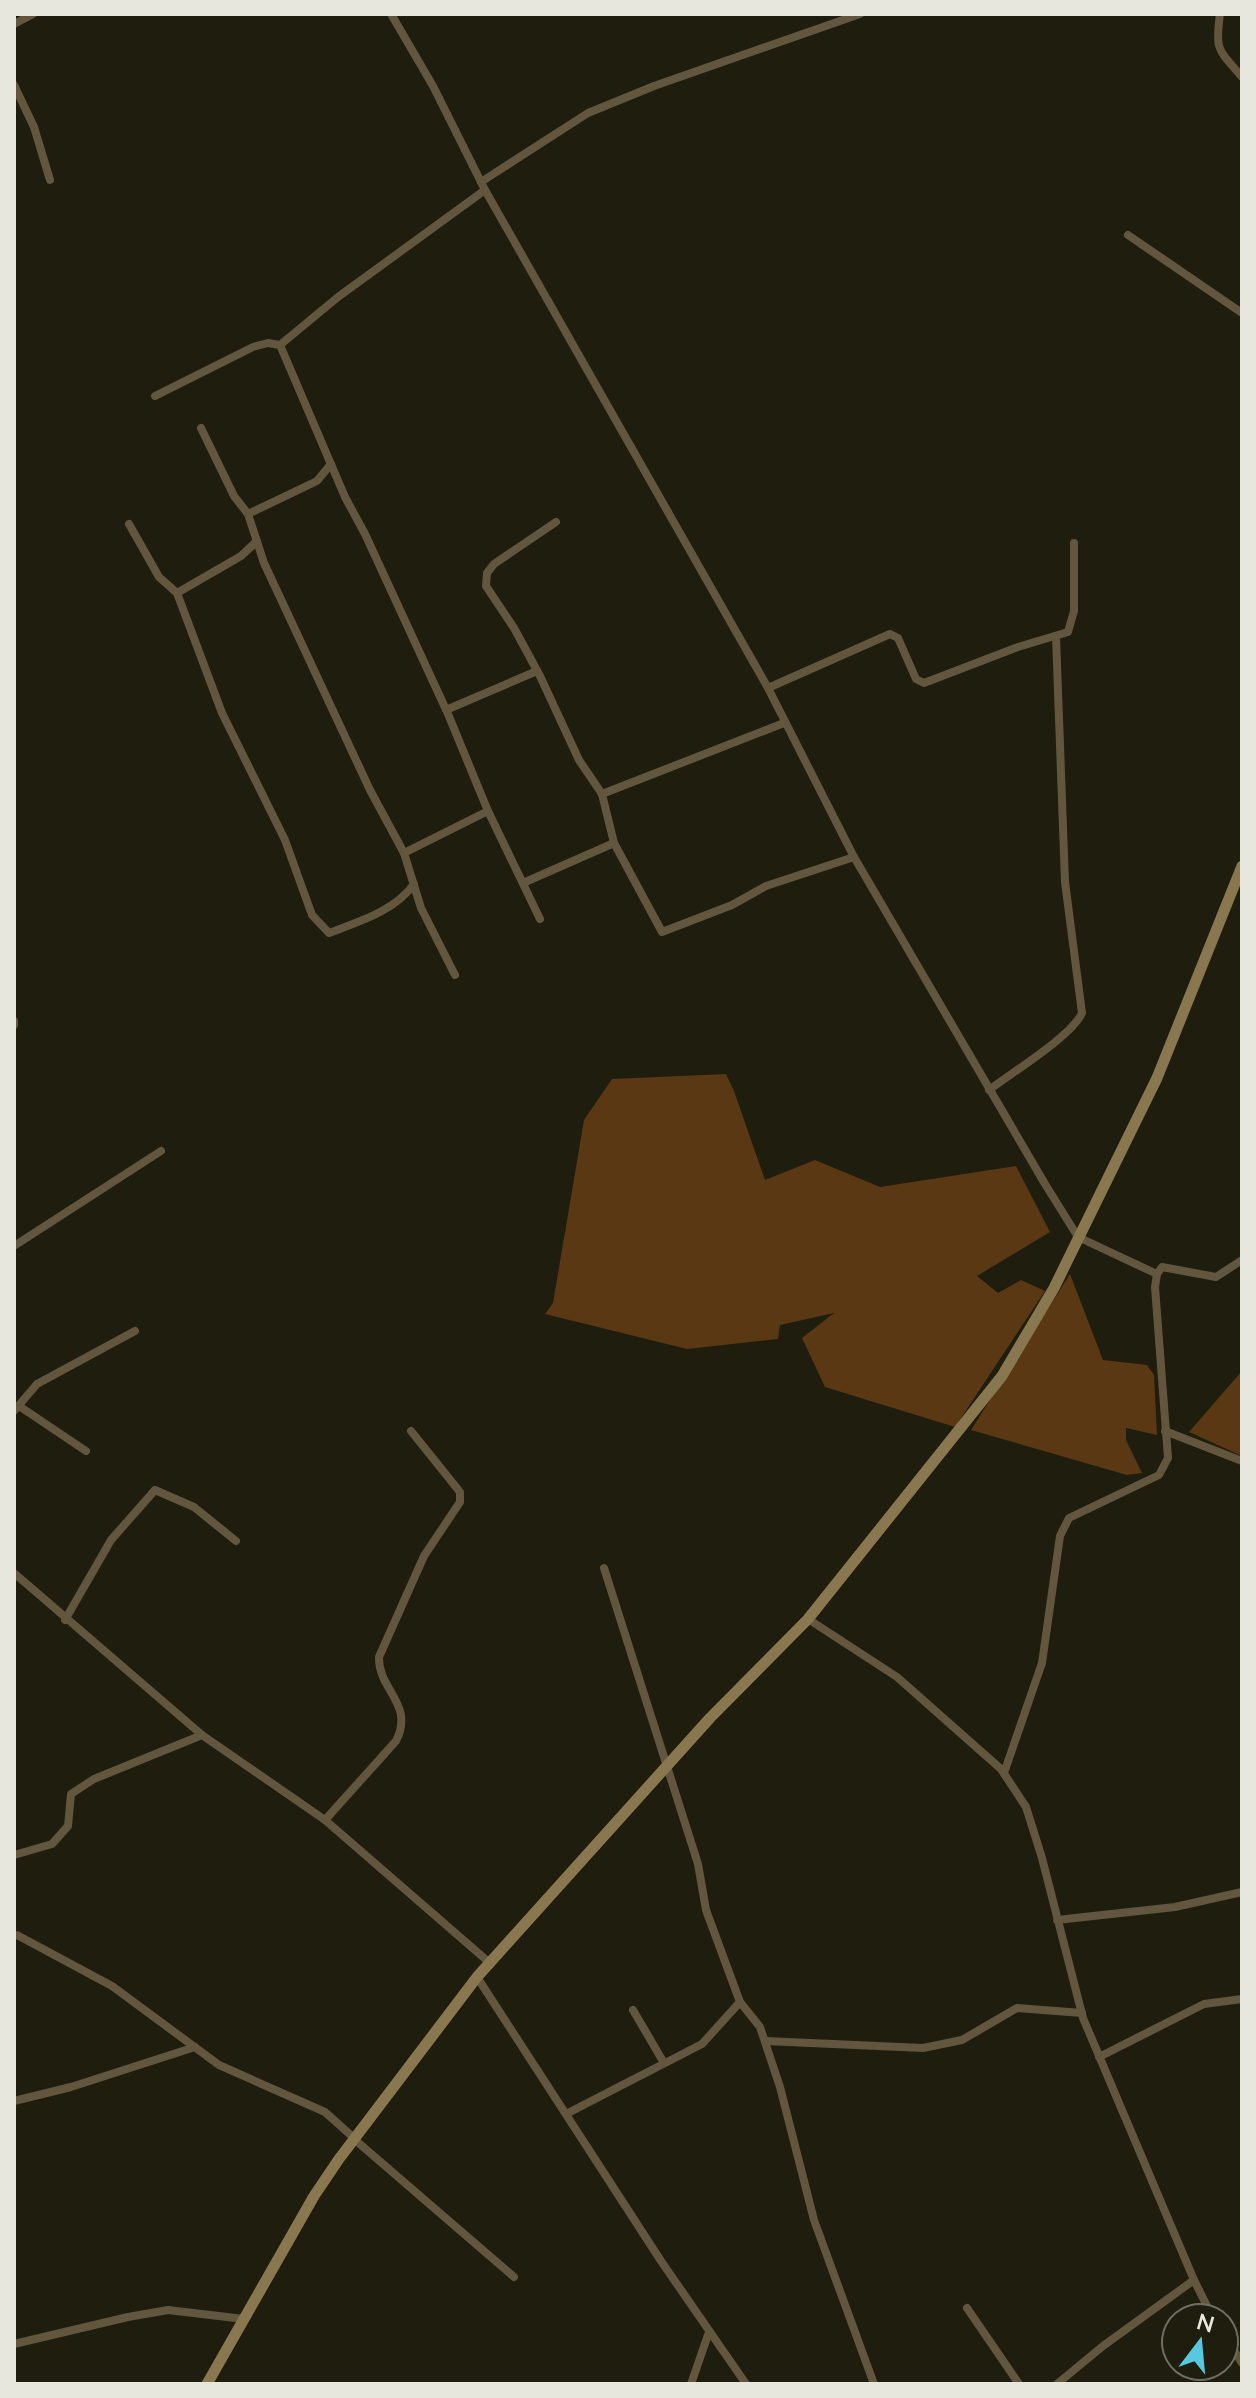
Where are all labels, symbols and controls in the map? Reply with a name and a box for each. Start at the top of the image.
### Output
north arrow [1160,2302,1240,2382]
text: N [1194,2307,1218,2338]

